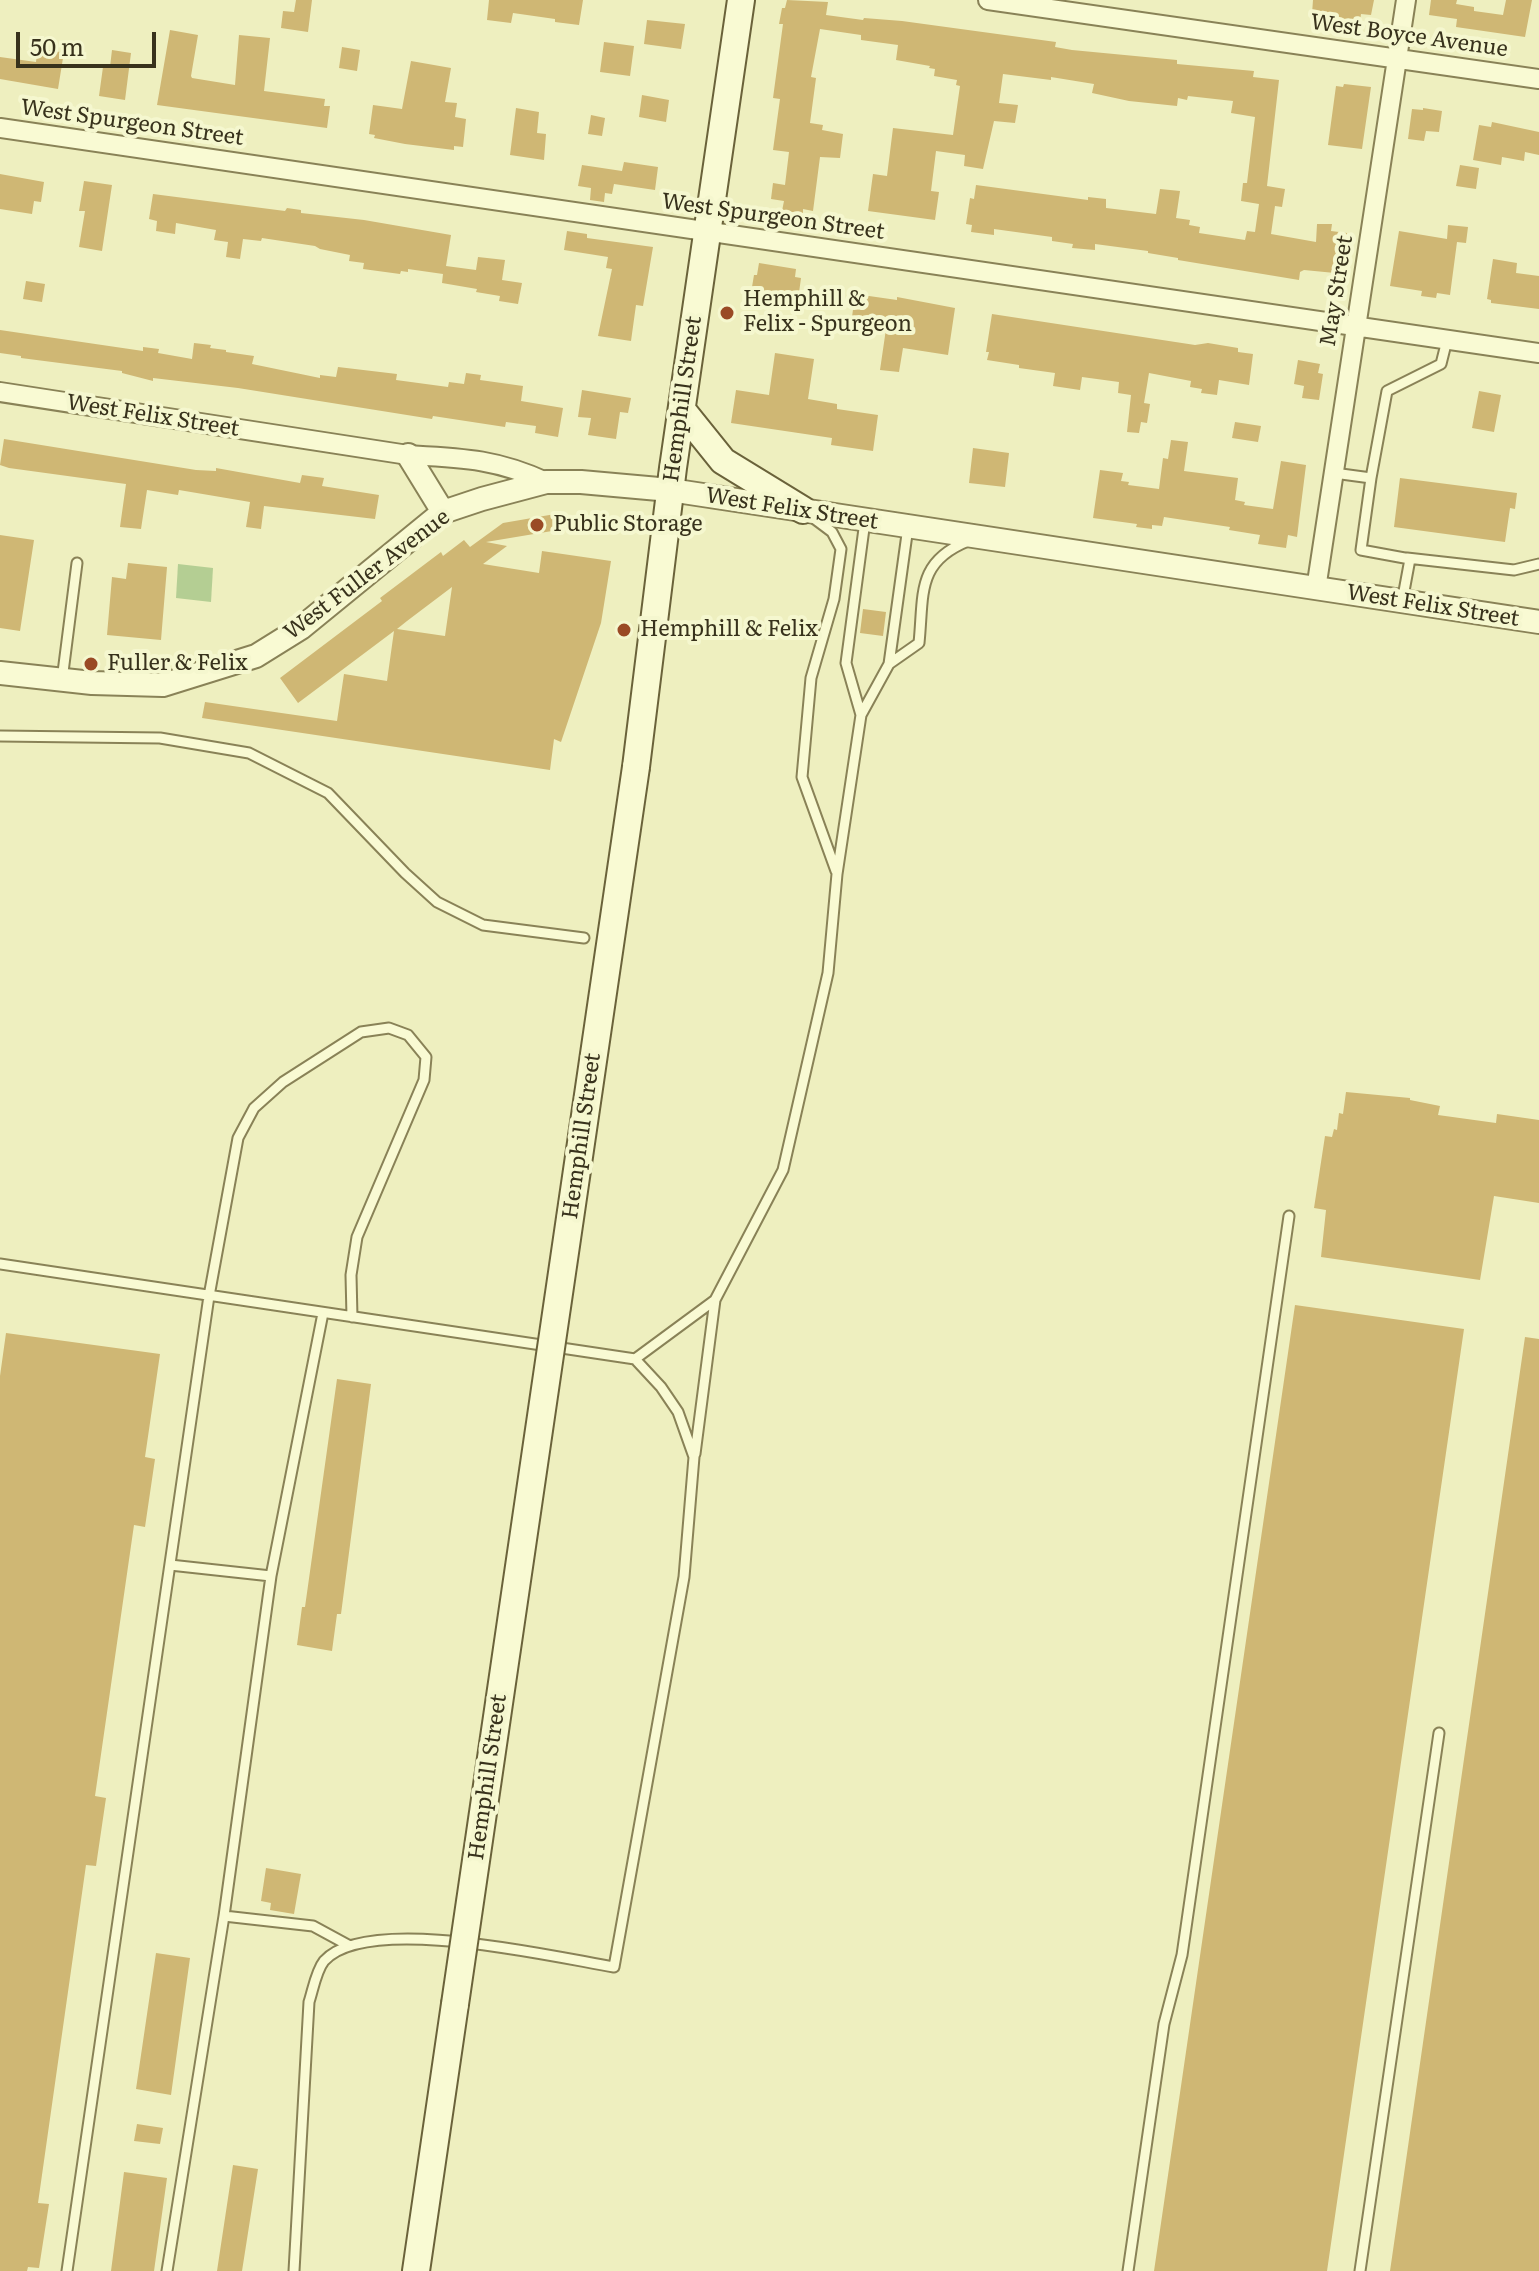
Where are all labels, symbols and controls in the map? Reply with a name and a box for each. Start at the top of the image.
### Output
street label: West Boyce Avenue [1308,9,1510,63]
scale bar [20,16,160,66]
text: 50 m [30,28,84,63]
street label: West Spurgeon Street [19,94,245,152]
street label: West Spurgeon Street [660,188,886,246]
street label: May Street [1315,233,1359,349]
place label: Hemphill & Felix - Spurgeon [743,287,912,338]
marker: Hemphill & Felix - Spurgeon [718,304,736,322]
street label: Hemphill Street [658,314,708,484]
street label: West Felix Street [65,389,241,443]
street label: West Felix Street [704,482,880,536]
street label: West Fuller Avenue [279,504,455,646]
place label: Public Storage [553,512,703,538]
marker: Public Storage [528,516,546,534]
street label: West Felix Street [1345,579,1521,633]
place label: Hemphill & Felix [640,617,818,643]
marker: Hemphill & Felix [615,621,633,639]
place label: Fuller & Felix [107,651,248,677]
marker: Fuller & Felix [82,655,100,673]
street label: Hemphill Street [557,1051,607,1221]
street label: Hemphill Street [463,1692,513,1862]

